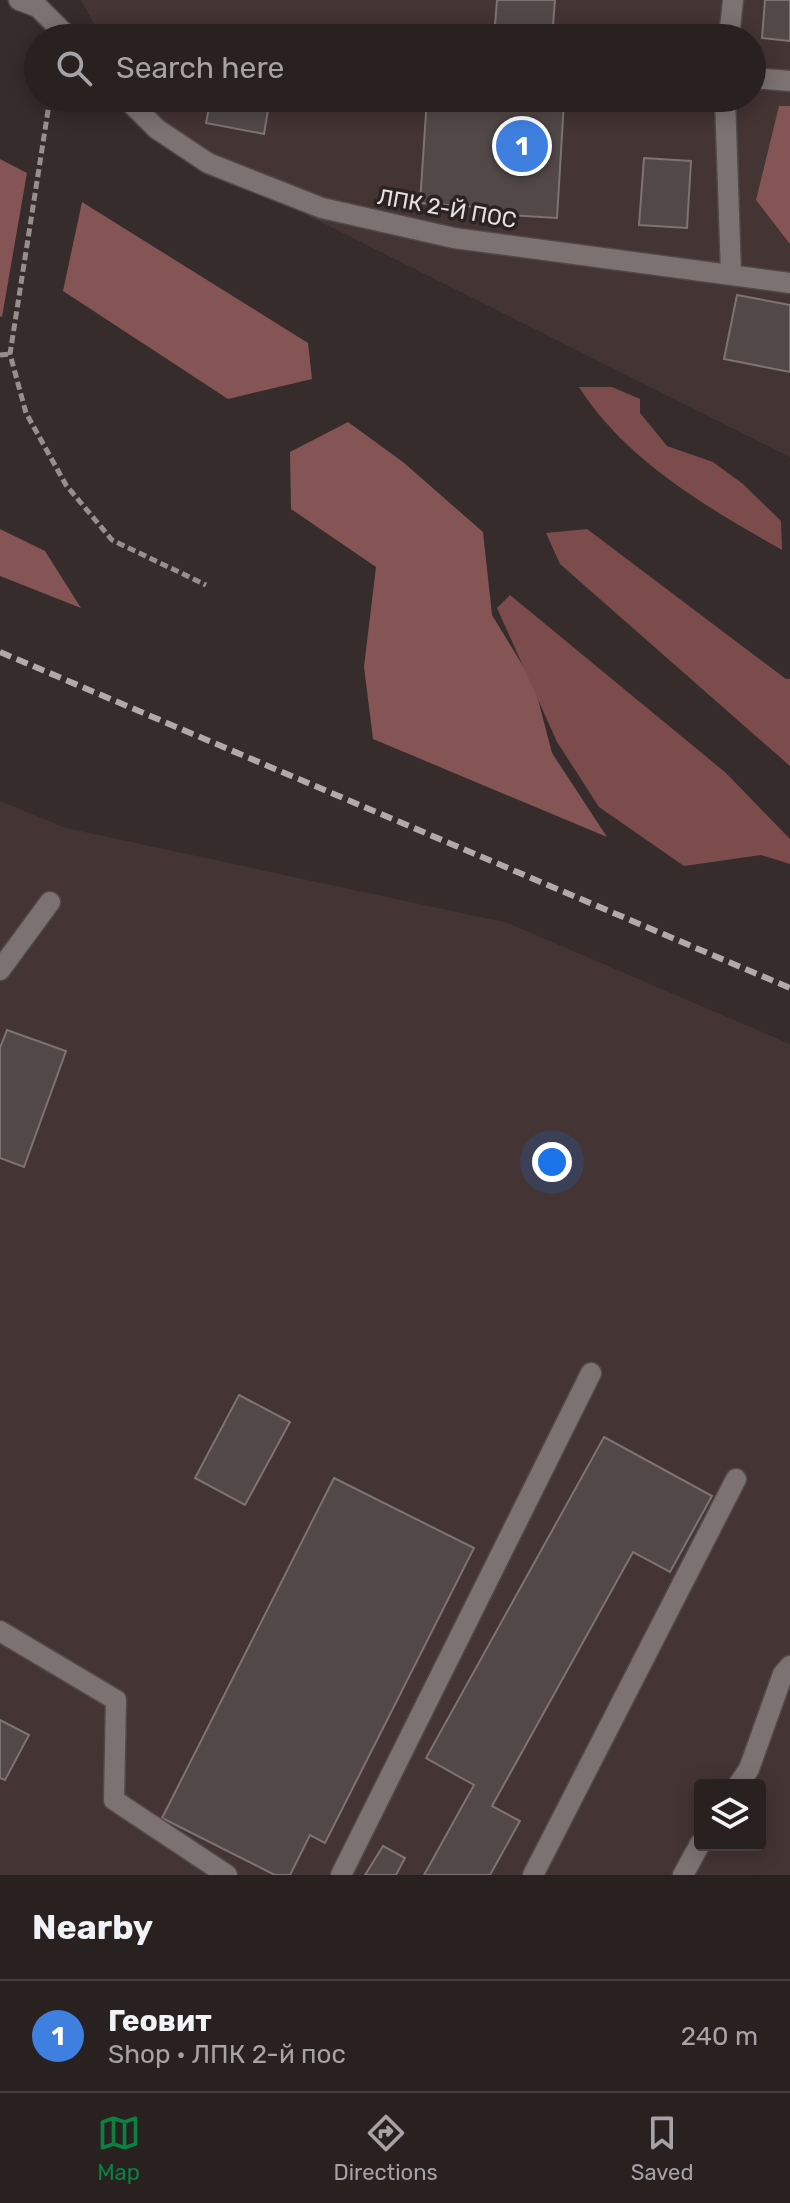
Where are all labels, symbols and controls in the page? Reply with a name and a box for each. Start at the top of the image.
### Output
search box [24,24,766,112]
icon: search [52,46,96,90]
text: Search here [116,50,284,86]
pin: 1 [496,116,548,176]
street label: ЛПК 2-Й ПОС [375,183,518,234]
your location [532,1142,572,1182]
map controls [694,1779,766,1851]
button: layers [694,1779,766,1851]
text: Nearby [32,1907,153,1948]
text: Геовит [108,2003,212,2039]
text: 1 [52,2021,64,2052]
text: 240 m [681,2021,758,2052]
text: Shop · ЛПК 2-й пос [108,2039,346,2070]
tab: Map [97,2111,141,2186]
tab: Directions [334,2111,438,2186]
tab: Saved [631,2111,694,2186]

